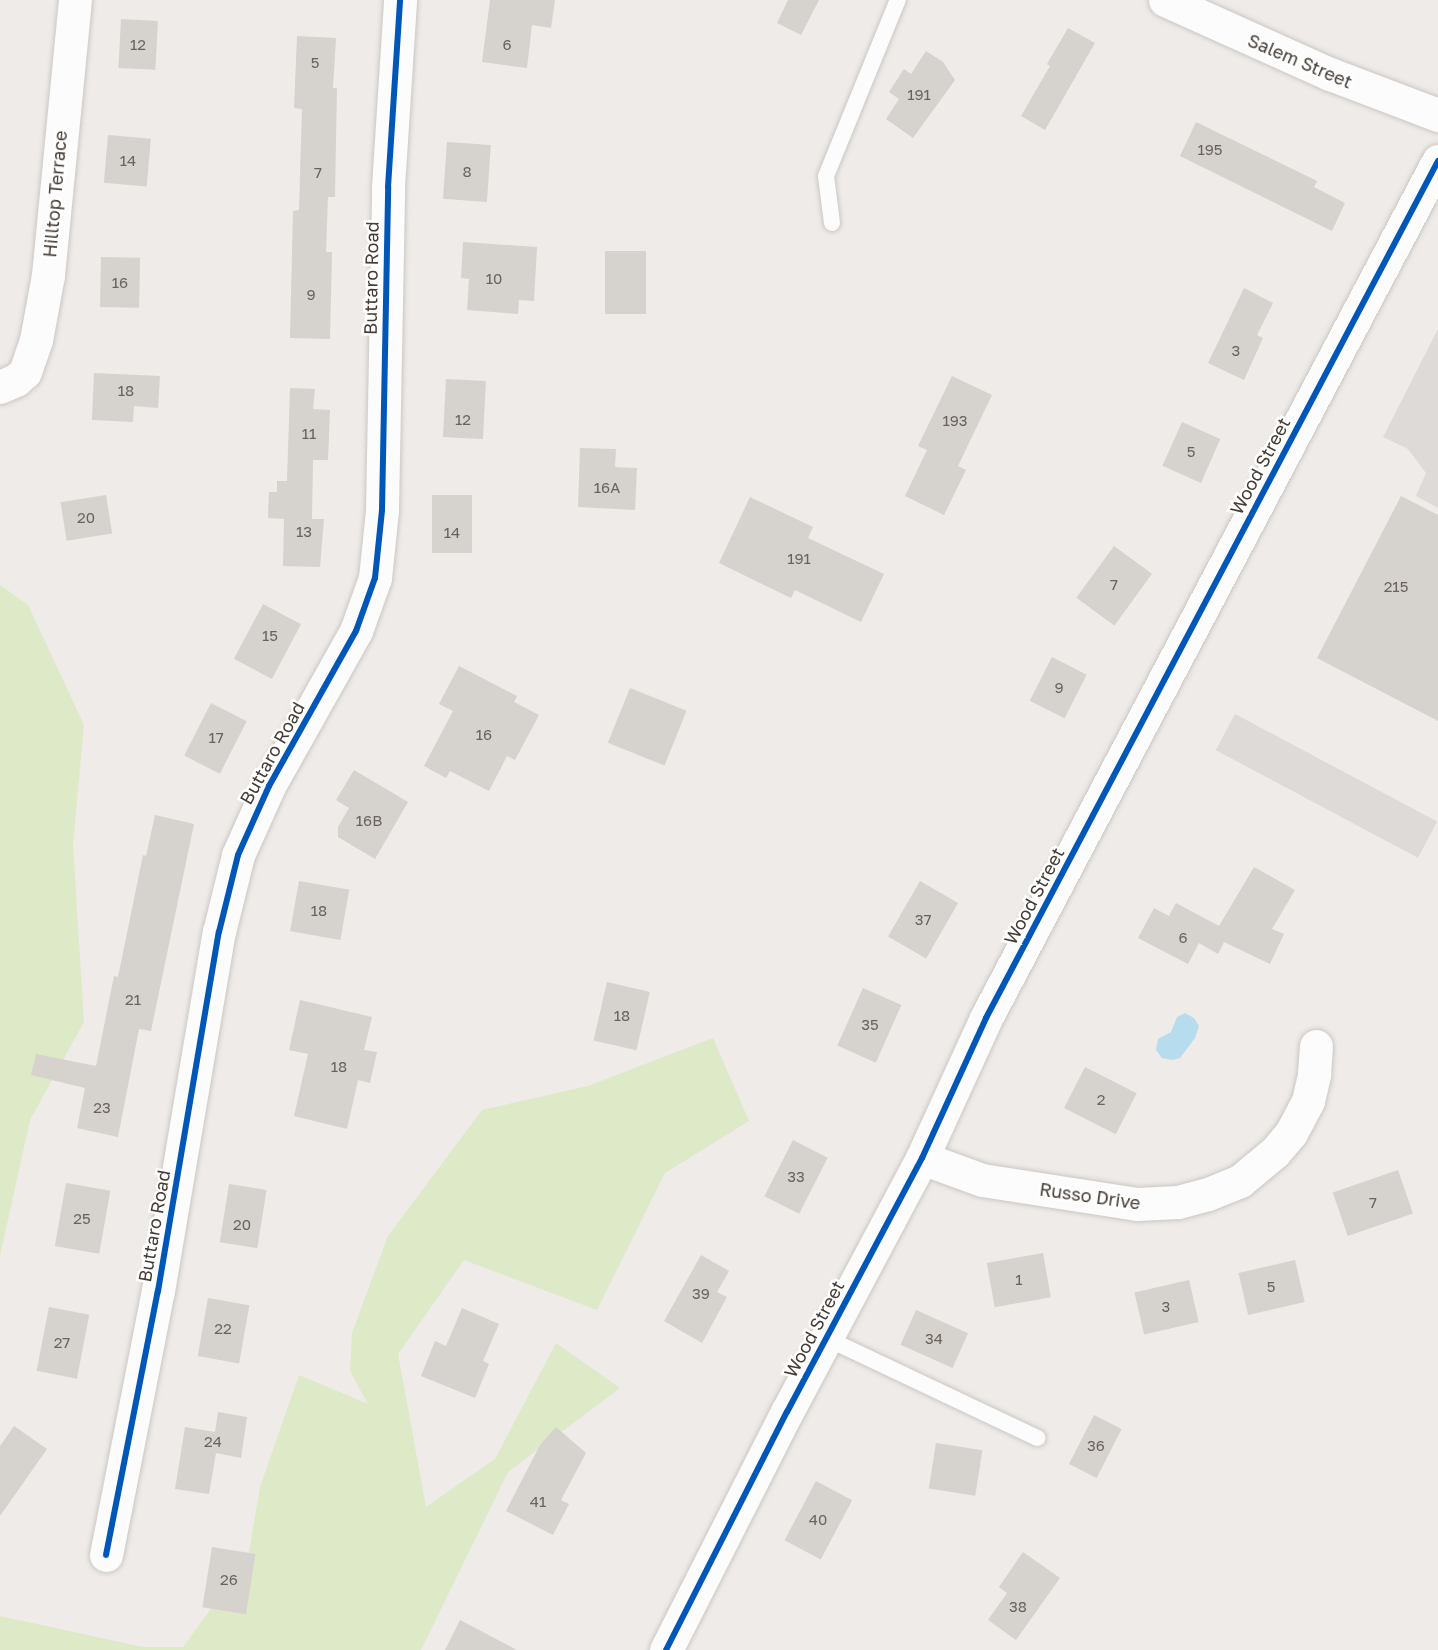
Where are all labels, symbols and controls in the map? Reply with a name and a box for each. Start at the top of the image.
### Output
street label: Salem Street [1244,29,1356,93]
house number: 12 [130,36,146,54]
house number: 6 [502,36,512,54]
house number: 5 [311,54,319,72]
house number: 191 [907,86,931,104]
street label: Hilltop Terrace [39,130,71,258]
house number: 195 [1197,141,1223,159]
house number: 14 [120,152,136,170]
house number: 8 [462,163,472,181]
house number: 7 [314,164,322,182]
street label: Buttaro Road [359,221,383,335]
house number: 10 [486,270,502,288]
house number: 16 [112,274,128,292]
house number: 9 [306,286,316,304]
house number: 3 [1232,342,1240,360]
house number: 18 [118,382,134,400]
house number: 12 [455,411,471,429]
house number: 193 [942,412,968,430]
street label: Wood Street [1225,414,1295,518]
house number: 11 [302,425,316,443]
house number: 5 [1187,443,1195,461]
house number: 16A [594,479,620,497]
house number: 20 [77,509,95,527]
house number: 13 [296,523,312,541]
house number: 14 [444,524,460,542]
house number: 191 [787,550,811,568]
house number: 7 [1110,576,1118,594]
house number: 215 [1384,578,1408,596]
house number: 15 [262,627,278,645]
house number: 9 [1054,679,1064,697]
street label: Buttaro Road [235,698,309,808]
house number: 16 [476,726,492,744]
house number: 17 [208,729,224,747]
house number: 16B [356,812,382,830]
street label: Wood Street [999,844,1069,948]
house number: 18 [311,902,327,920]
house number: 37 [915,911,931,929]
house number: 6 [1178,929,1188,947]
house number: 21 [125,991,141,1009]
house number: 18 [614,1007,630,1025]
house number: 35 [861,1016,879,1034]
house number: 18 [331,1058,347,1076]
house number: 2 [1097,1091,1105,1109]
house number: 23 [93,1099,111,1117]
street label: Buttaro Road [134,1168,174,1284]
house number: 33 [787,1168,805,1186]
street label: Russo Drive [1038,1178,1142,1214]
house number: 7 [1369,1194,1377,1212]
house number: 25 [73,1210,91,1228]
house number: 20 [233,1216,251,1234]
house number: 1 [1015,1271,1023,1289]
street label: Wood Street [779,1277,849,1381]
house number: 5 [1267,1278,1275,1296]
house number: 39 [692,1285,710,1303]
house number: 3 [1162,1298,1170,1316]
house number: 22 [214,1320,232,1338]
house number: 34 [925,1330,943,1348]
house number: 27 [54,1334,70,1352]
house number: 24 [204,1433,222,1451]
house number: 36 [1087,1437,1105,1455]
house number: 41 [530,1493,546,1511]
house number: 40 [809,1511,827,1529]
house number: 26 [220,1571,238,1589]
house number: 38 [1009,1598,1027,1616]

